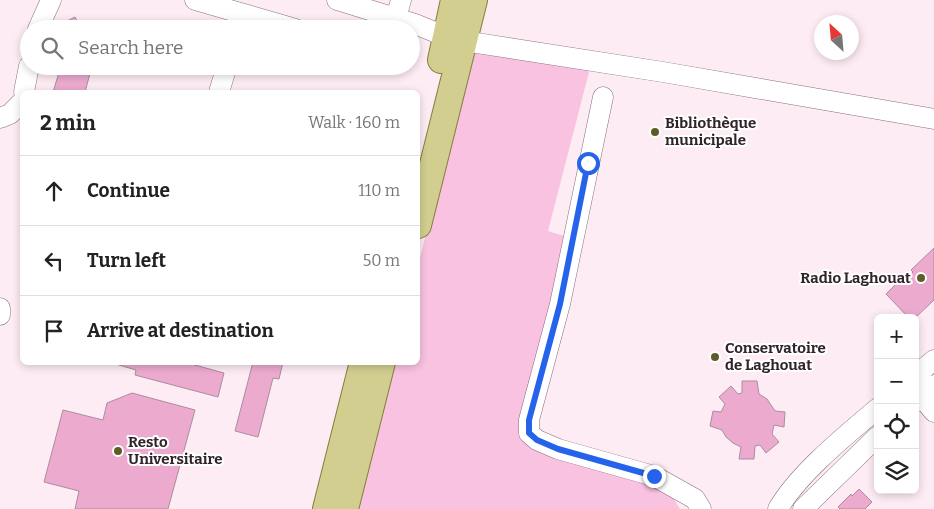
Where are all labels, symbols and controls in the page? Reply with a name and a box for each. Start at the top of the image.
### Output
north arrow [814,15,859,60]
search box [20,20,420,75]
icon: search [38,34,66,62]
text: Search here [78,36,183,59]
text: 2 min [40,110,96,136]
text: Walk · 160 m [308,113,400,132]
place label: Bibliothèque municipale [665,114,756,149]
marker: Bibliothèque municipale [649,126,661,138]
route start [577,152,600,175]
icon: ahead [40,177,68,205]
text: Continue [87,179,170,202]
text: 110 m [358,181,400,200]
icon: left [40,247,68,275]
text: Turn left [87,249,166,272]
text: 50 m [363,251,400,270]
place label: Radio Laghouat [800,269,911,287]
marker: Radio Laghouat [915,272,927,284]
map controls [874,314,919,494]
button: + [874,314,919,359]
icon: arrive [40,317,68,345]
text: Arrive at destination [87,319,274,342]
place label: Conservatoire de Laghouat [725,339,826,374]
marker: Conservatoire de Laghouat [709,351,721,363]
button: − [874,359,919,404]
button: locate [874,404,919,449]
place label: Resto Universitaire [128,433,223,468]
marker: Resto Universitaire [112,445,124,457]
button: layers [874,449,919,494]
route end [643,465,666,488]

